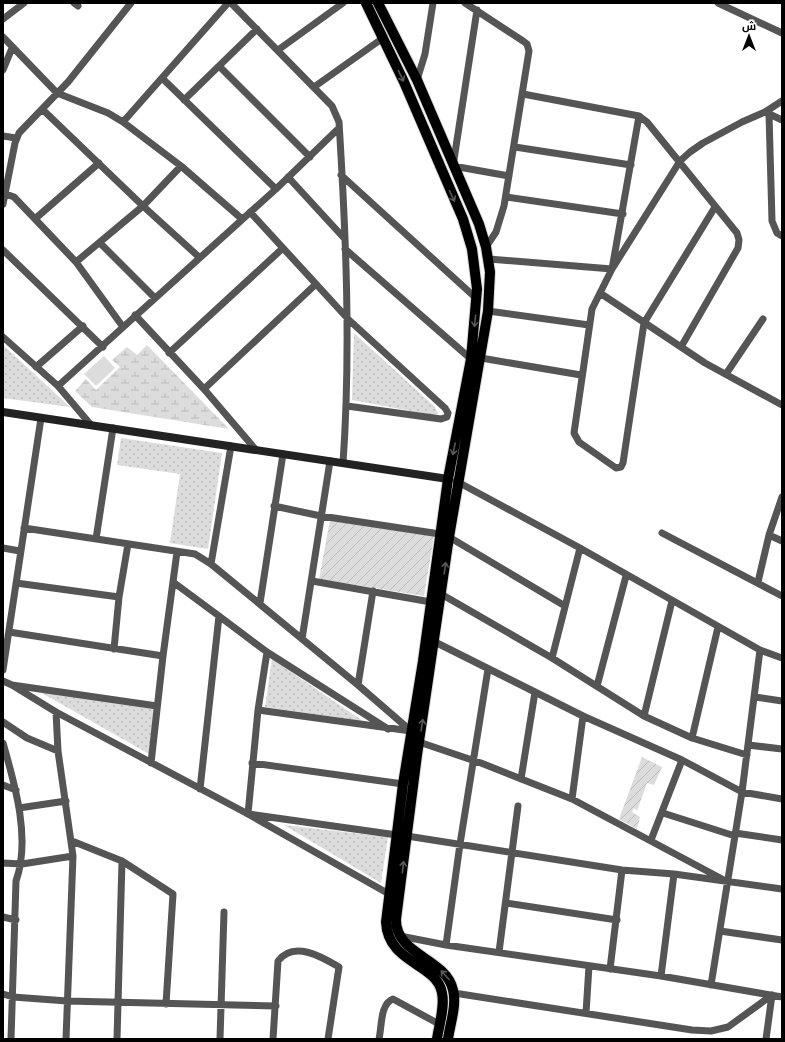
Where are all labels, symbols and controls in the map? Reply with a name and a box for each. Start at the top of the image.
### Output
north arrow [729,16,769,56]
text: ش [742,19,756,33]
one-way arrow [398,70,405,82]
one-way arrow [449,189,456,201]
one-way arrow [471,314,479,327]
one-way arrow [449,443,457,456]
one-way arrow [441,562,449,575]
one-way arrow [418,718,426,731]
one-way arrow [399,861,407,874]
one-way arrow [440,970,450,980]

